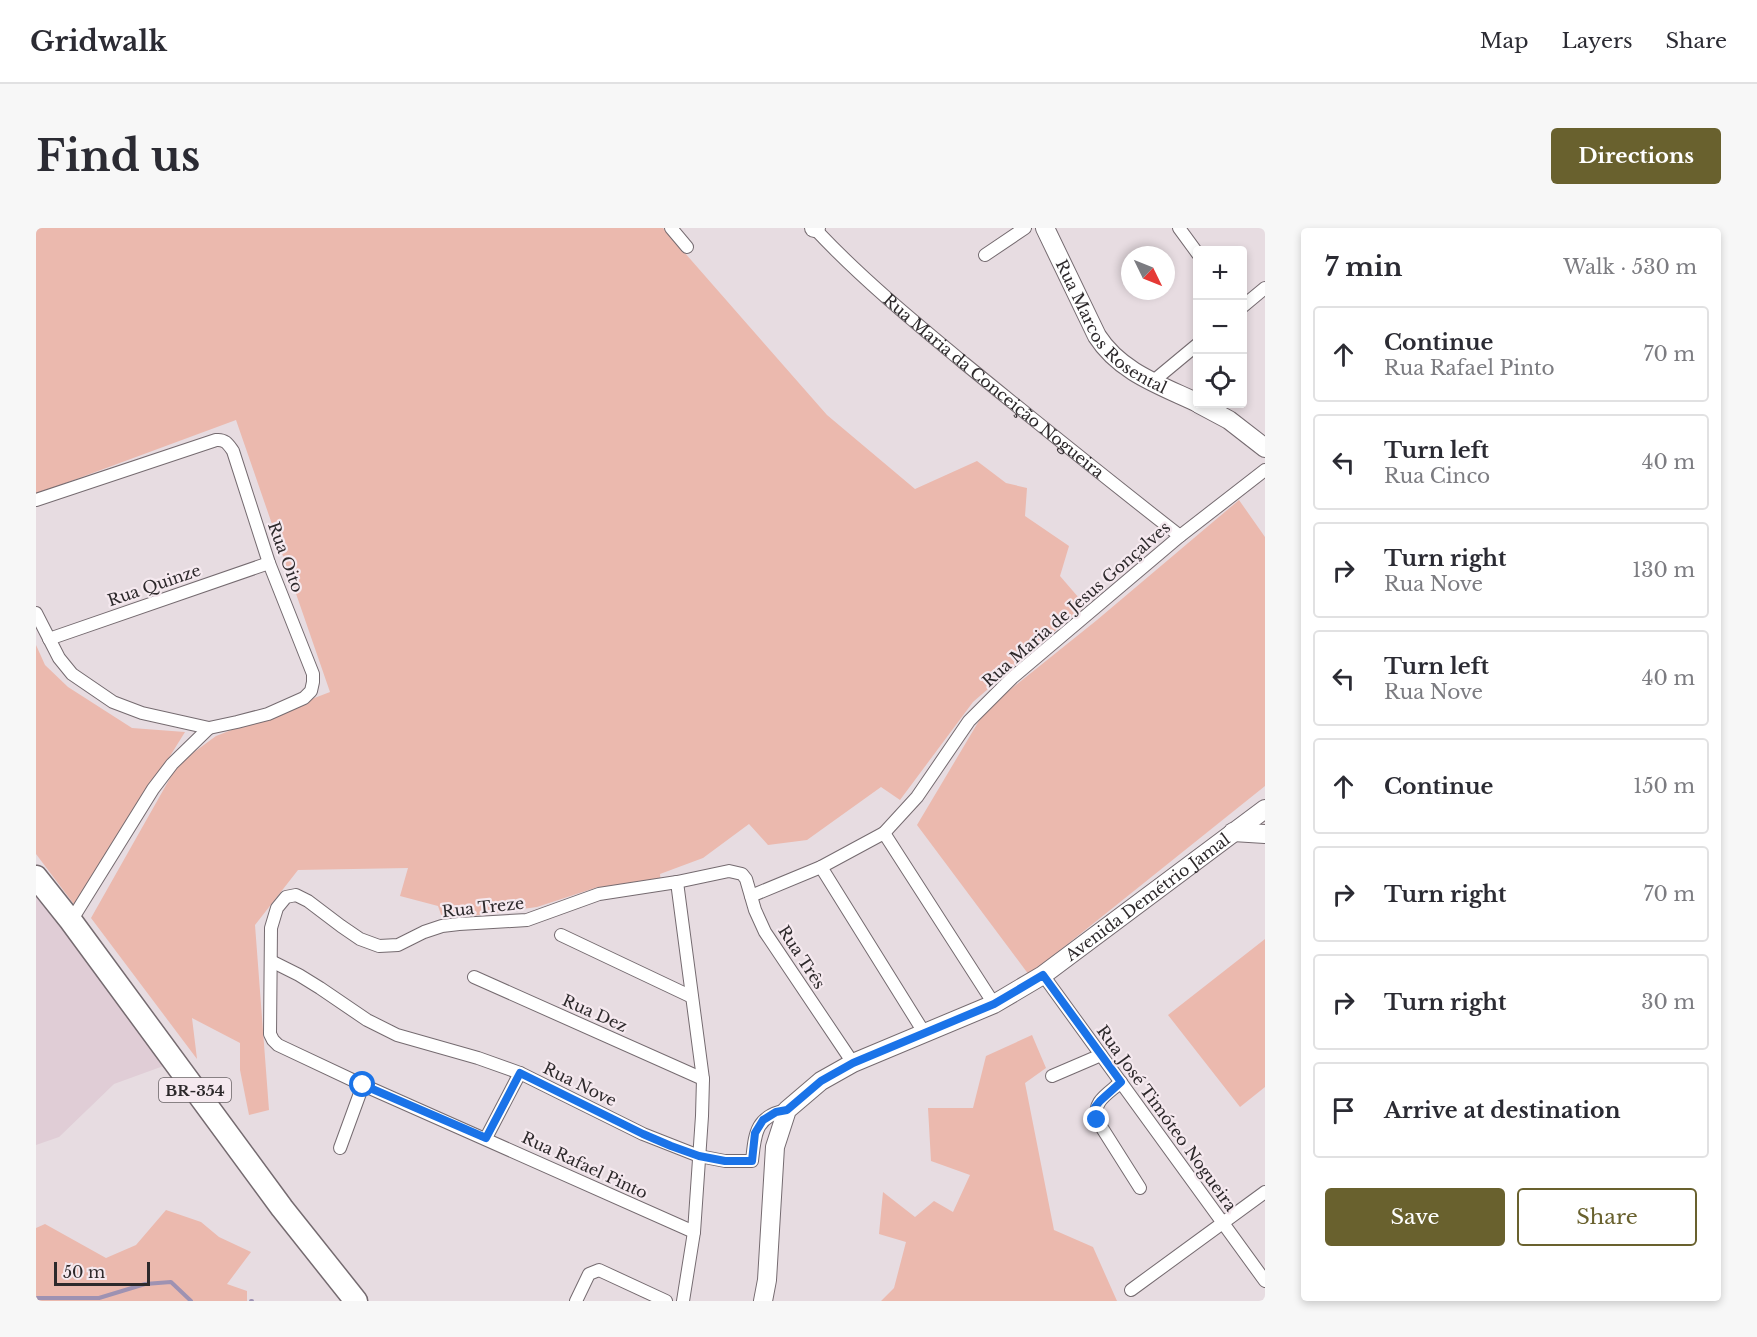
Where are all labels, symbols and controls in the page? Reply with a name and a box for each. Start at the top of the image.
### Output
text: Gridwalk [30,24,167,59]
text: Map [1480,28,1529,54]
text: Layers [1562,28,1633,54]
text: Share [1666,28,1727,54]
button: Directions [1551,128,1721,184]
text: Find us [36,130,200,182]
north arrow [1121,246,1175,300]
map controls [1193,246,1247,408]
button: + [1193,246,1247,300]
text: 7 min [1325,251,1402,283]
text: Walk · 530 m [1563,255,1697,279]
street label: Rua Marcos Rosental [1052,256,1170,398]
street label: Rua Maria da Conceição Nogueira [879,290,1108,482]
button: − [1193,300,1247,354]
text: Continue [1384,329,1493,356]
icon: ahead [1327,338,1360,371]
text: 70 m [1643,342,1695,366]
button: locate [1193,354,1247,408]
text: Rua Rafael Pinto [1384,356,1555,380]
text: Turn left [1384,437,1489,464]
icon: left [1327,446,1360,479]
text: 40 m [1642,450,1695,474]
text: Rua Cinco [1384,464,1490,488]
street label: Rua Maria de Jesus Gonçalves [978,517,1174,691]
street label: Rua Oito [264,519,308,595]
text: Turn right [1384,545,1506,572]
icon: right [1327,554,1360,587]
text: 130 m [1632,558,1695,582]
street label: Rua Quinze [105,560,203,610]
text: Rua Nove [1384,572,1483,596]
text: Turn left [1384,653,1489,680]
icon: left [1327,662,1360,695]
text: 40 m [1642,666,1695,690]
text: Rua Nove [1384,680,1483,704]
icon: ahead [1327,770,1360,803]
text: Continue [1384,773,1493,800]
text: 150 m [1633,774,1695,798]
street label: Avenida Demétrio Jamal [1060,829,1234,966]
icon: right [1327,878,1360,911]
text: Turn right [1384,881,1506,908]
text: 70 m [1643,882,1695,906]
street label: Rua Treze [441,893,525,921]
street label: Rua Três [774,921,830,993]
icon: right [1327,986,1360,1019]
text: Turn right [1384,989,1506,1016]
street label: Rua Dez [559,990,631,1036]
text: 30 m [1641,990,1695,1014]
street label: Rua José Timóteo Nogueira [1093,1021,1241,1215]
street label: Rua Nove [540,1058,620,1110]
route start [349,1071,375,1097]
road number: BR-354 [159,1078,231,1102]
icon: arrive [1327,1094,1360,1127]
text: Arrive at destination [1384,1097,1621,1124]
route end [1083,1106,1109,1132]
street label: Rua Rafael Pinto [519,1127,651,1203]
button: Save [1325,1188,1505,1246]
button: Share [1517,1188,1697,1246]
scale bar [54,1259,150,1286]
text: 50 m [63,1262,105,1282]

